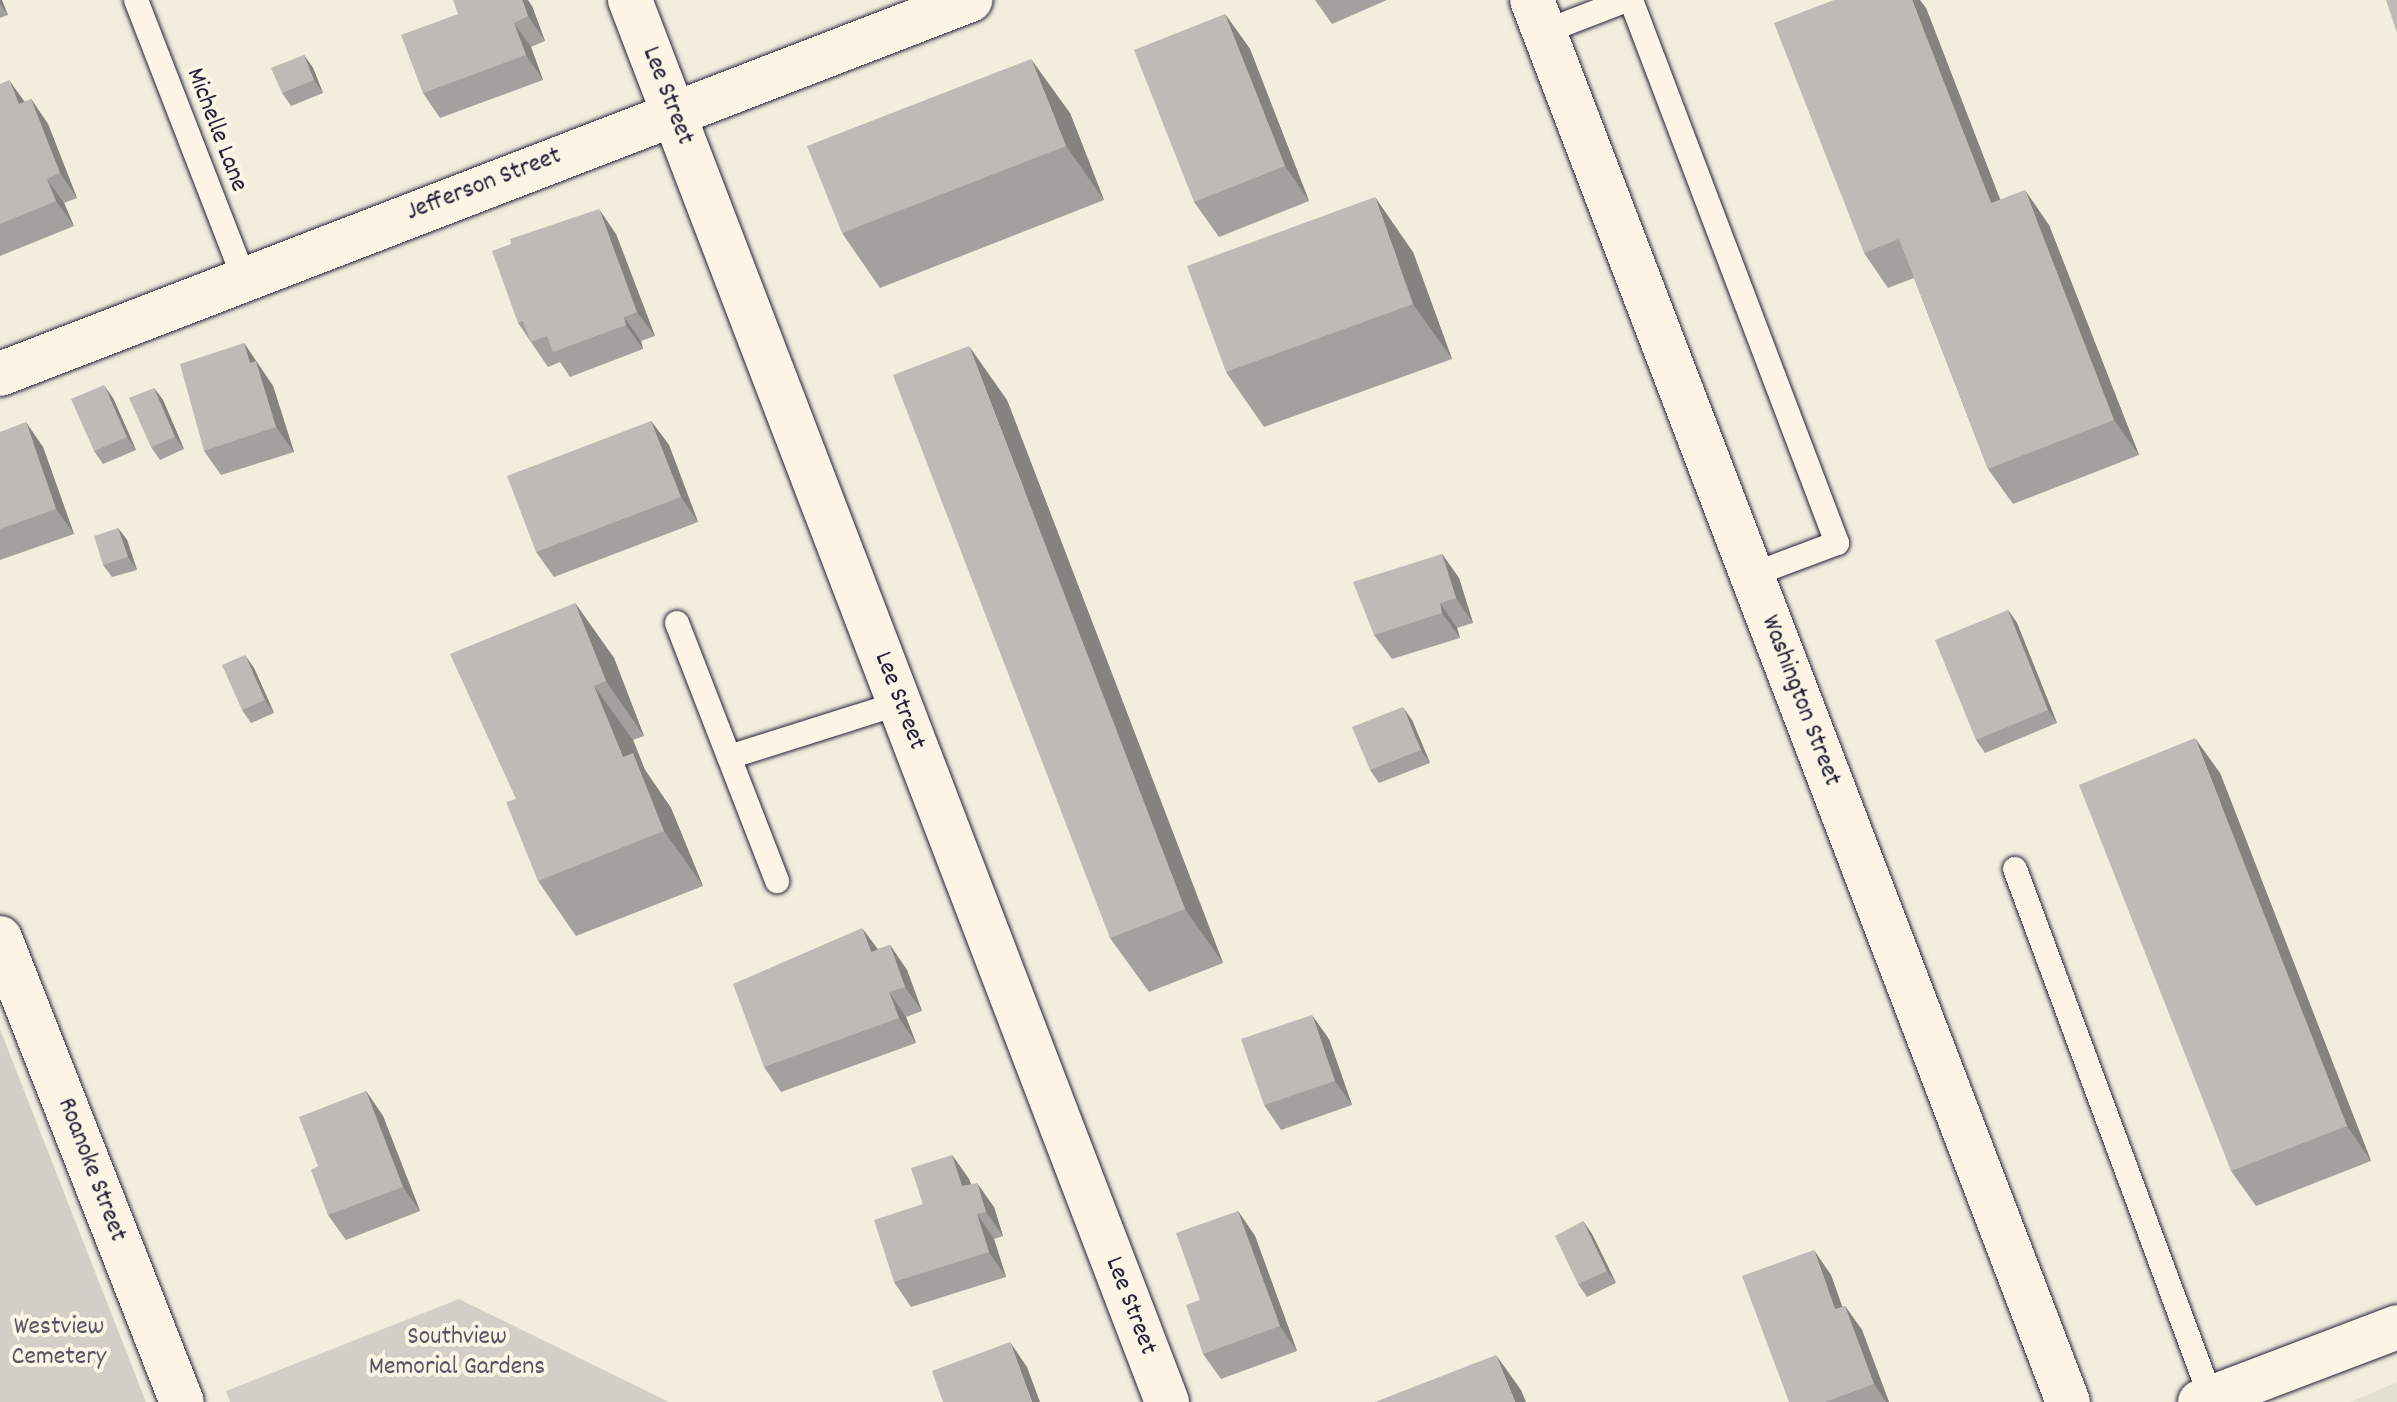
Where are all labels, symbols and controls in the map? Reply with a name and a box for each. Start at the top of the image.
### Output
street label: Lee Street [634,42,700,150]
street label: Michelle Lane [178,64,254,196]
street label: Jefferson Street [402,141,566,229]
street label: Washington Street [1753,611,1847,791]
street label: Lee Street [866,647,932,755]
street label: Roanoke Street [49,1094,133,1246]
street label: Lee Street [1097,1252,1163,1360]
park label: Westview Cemetery [12,1312,106,1374]
park label: Southview Memorial Gardens [369,1322,545,1384]

